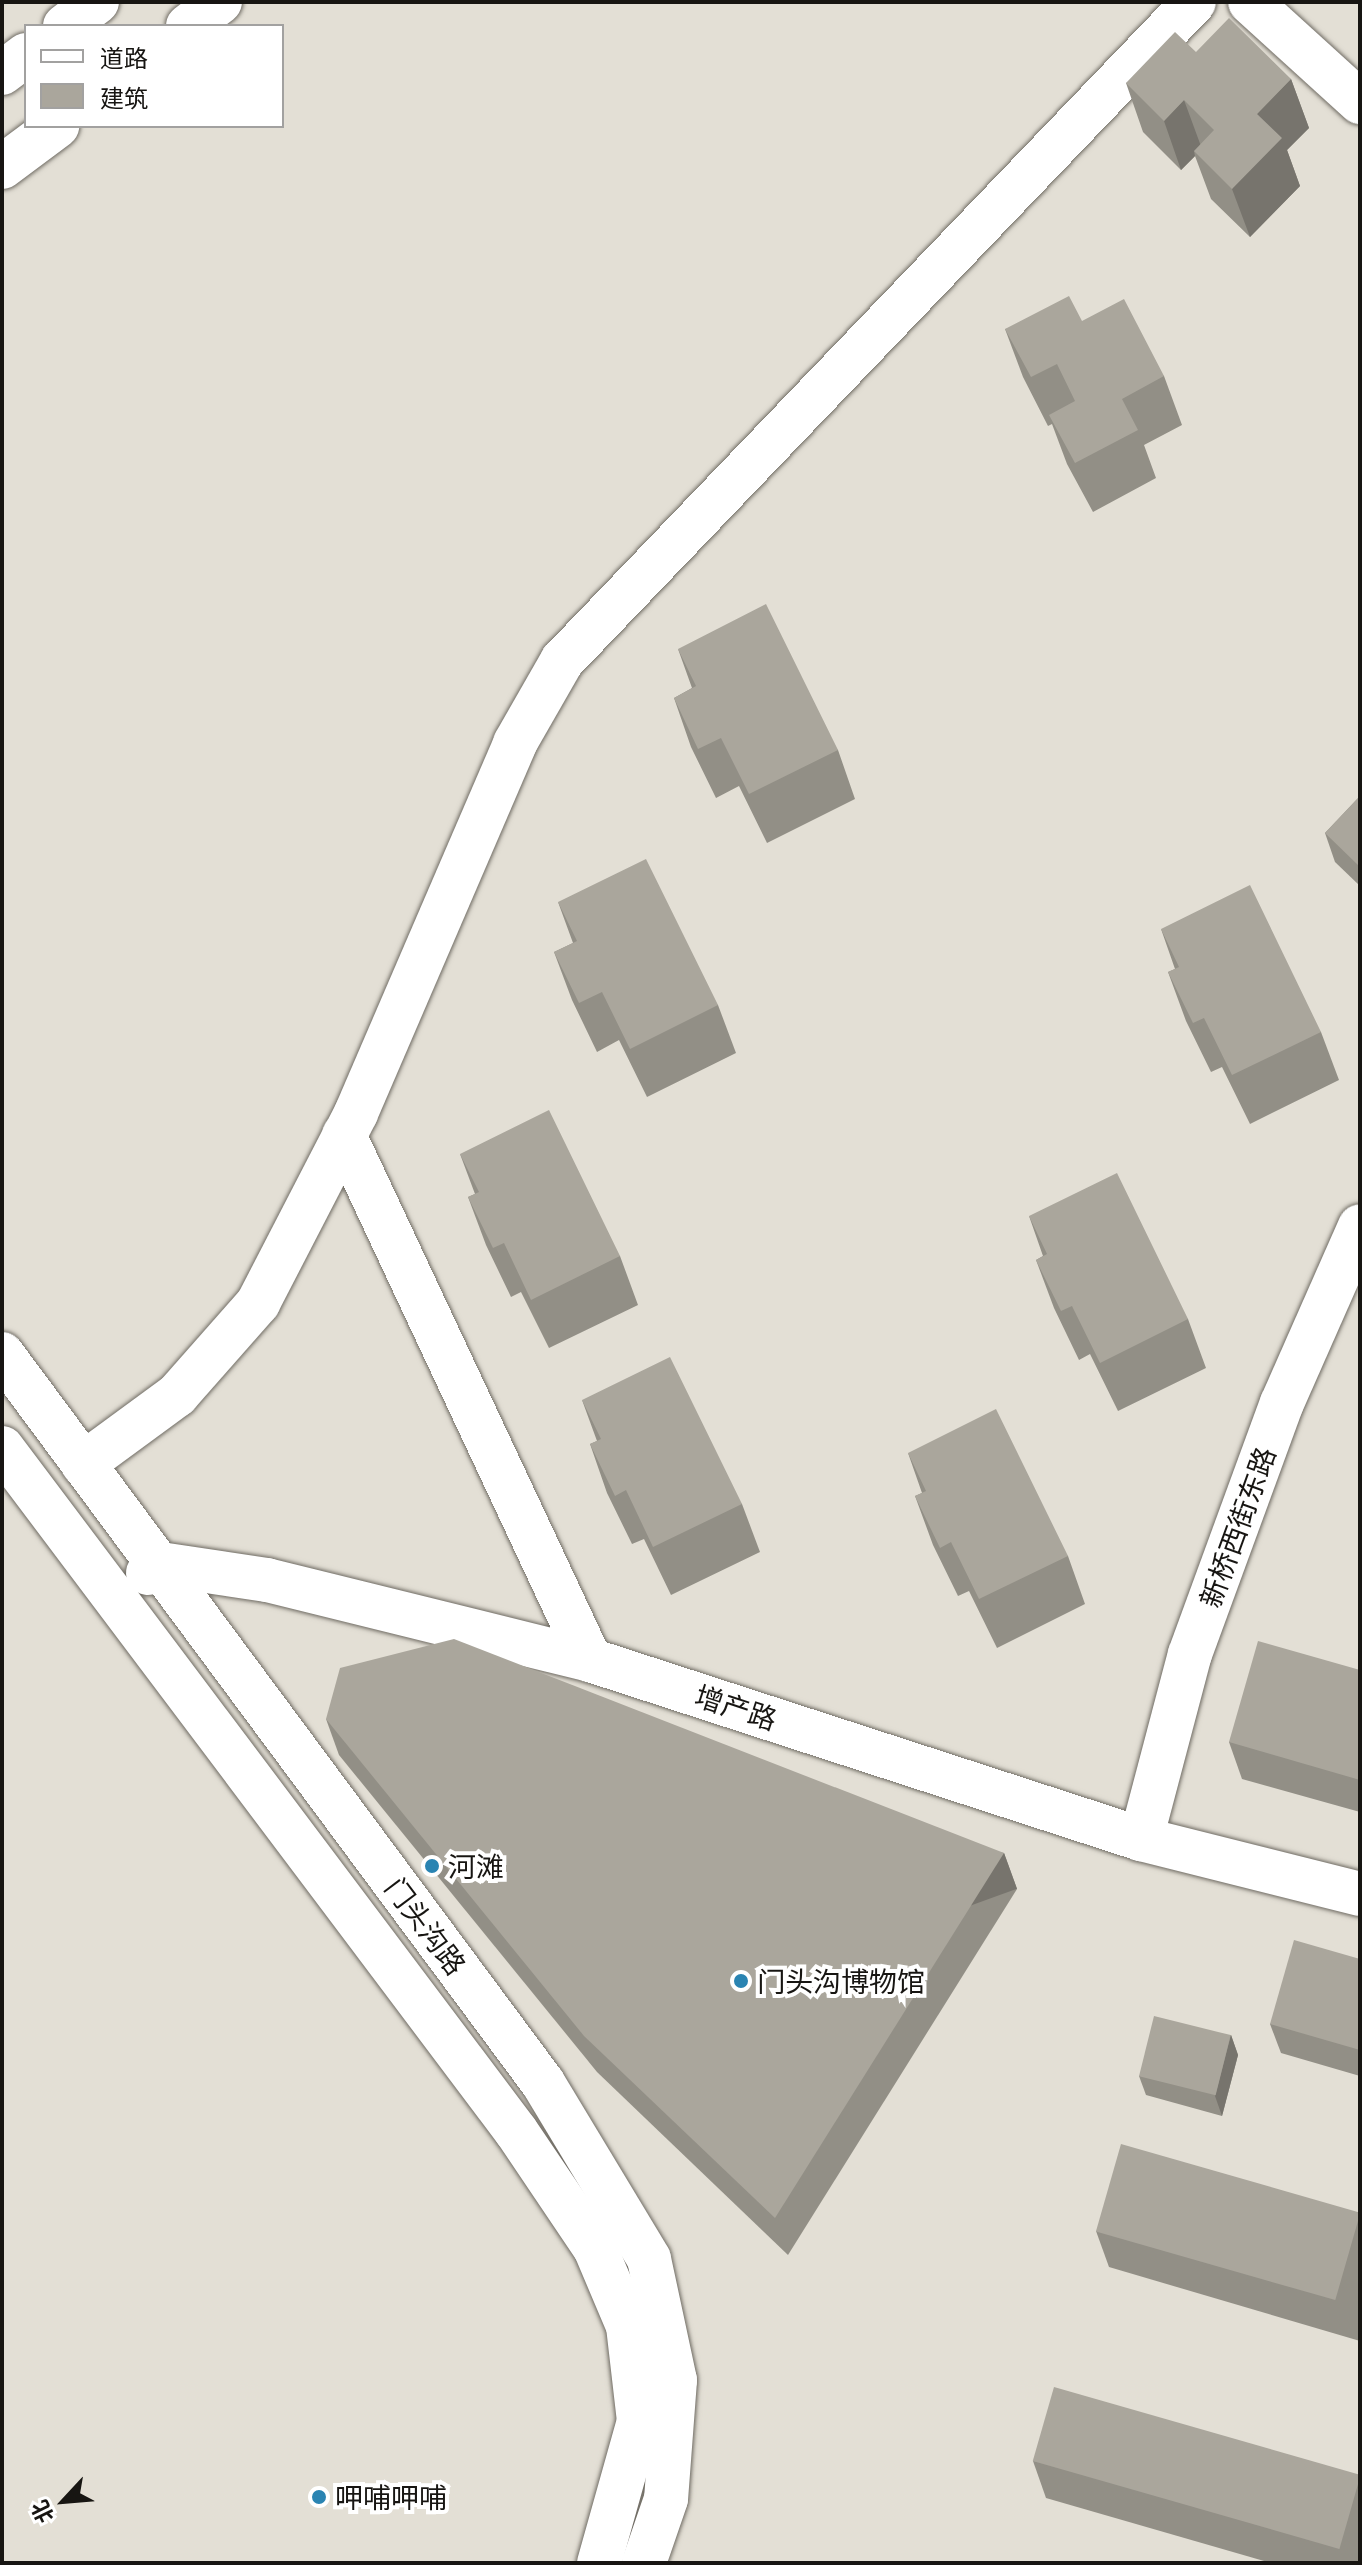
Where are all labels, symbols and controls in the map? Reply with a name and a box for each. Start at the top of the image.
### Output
legend [24,24,284,128]
text: 道路 [100,43,148,72]
text: 建筑 [100,83,148,112]
street label: 新桥西街东路 [1192,1442,1282,1612]
street label: 增产路 [691,1678,781,1736]
place label: 河滩 [448,1849,504,1883]
marker: 河滩 [423,1857,441,1875]
street label: 门头沟路 [379,1871,473,1981]
place label: 门头沟博物馆 [757,1964,925,1998]
marker: 门头沟博物馆 [732,1972,750,1990]
north arrow [24,2461,104,2541]
place label: 呷哺呷哺 [335,2480,447,2514]
marker: 呷哺呷哺 [310,2488,328,2506]
text: 北 [25,2496,59,2528]

